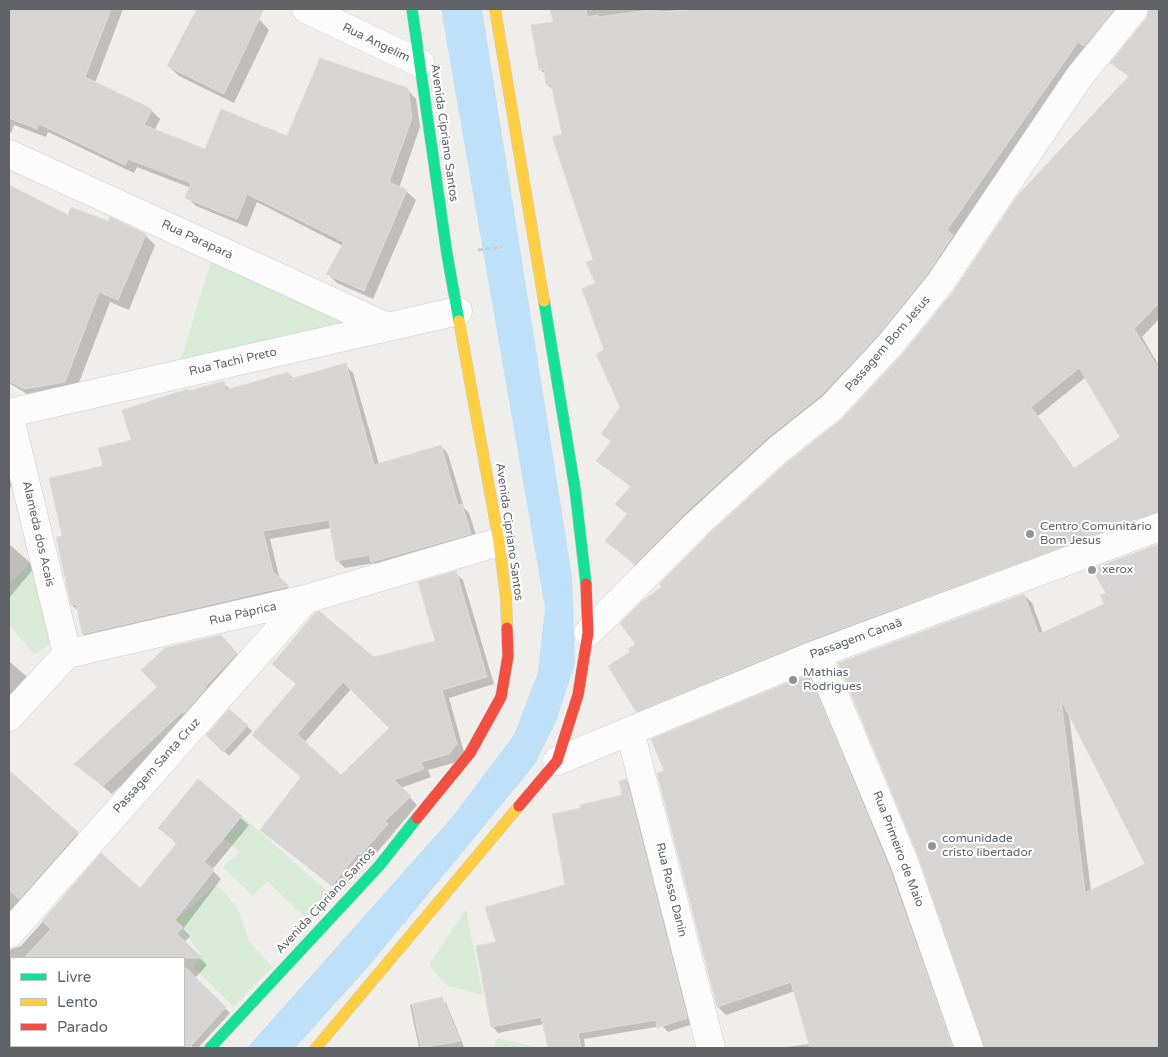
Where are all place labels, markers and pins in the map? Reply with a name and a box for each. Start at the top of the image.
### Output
place label: Centro Comunitário Bom Jesus [1040,520,1152,548]
marker: Centro Comunitário Bom Jesus [1024,528,1036,540]
place label: xerox [1102,563,1133,577]
marker: xerox [1086,564,1098,576]
place label: Mathias Rodrigues [803,666,861,694]
marker: Mathias Rodrigues [787,674,799,686]
place label: comunidade cristo libertador [942,832,1032,860]
marker: comunidade cristo libertador [926,840,938,852]

